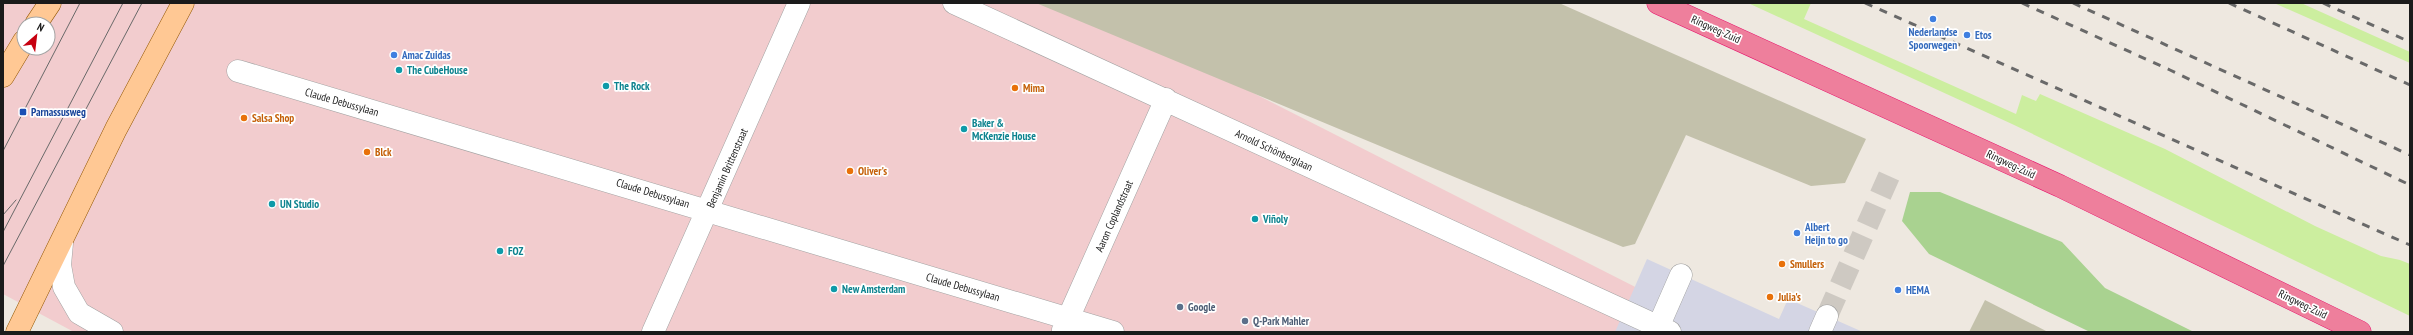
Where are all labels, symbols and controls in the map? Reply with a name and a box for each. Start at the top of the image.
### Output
street label: Ringweg-Zuid [1689,12,1743,46]
marker: Nederlandse Spoorwegen [1928,14,1938,24]
north arrow [16,16,56,56]
text: N [35,20,47,35]
place label: Nederlandse Spoorwegen [1908,25,1958,52]
place label: Etos [1975,28,1992,42]
marker: Etos [1962,30,1972,40]
place label: Amac Zuidas [401,48,451,62]
marker: Amac Zuidas [389,50,399,60]
place label: The CubeHouse [407,63,468,77]
marker: The CubeHouse [394,65,404,75]
place label: The Rock [614,79,650,93]
marker: The Rock [601,81,611,91]
place label: Mima [1023,81,1045,95]
marker: Mima [1010,83,1020,93]
street label: Claude Debussylaan [304,85,381,119]
place label: Parnassusweg [31,105,86,119]
marker: Parnassusweg [18,107,28,117]
place label: Salsa Shop [252,111,294,125]
marker: Salsa Shop [239,113,249,123]
place label: Baker & McKenzie House [972,116,1036,143]
marker: Baker & McKenzie House [959,124,969,134]
street label: Benjamin Brittenstraat [703,126,751,210]
street label: Arnold Schönberglaan [1233,126,1315,174]
place label: Blck [375,145,392,159]
marker: Blck [362,147,372,157]
street label: Ringweg-Zuid [1984,147,2038,182]
place label: Oliver's [858,164,887,178]
marker: Oliver's [845,166,855,176]
street label: Claude Debussylaan [615,175,692,211]
street label: Aaron Coplandstraat [1092,178,1136,254]
place label: UN Studio [280,197,319,211]
marker: UN Studio [267,199,277,209]
place label: Viñoly [1262,212,1289,226]
marker: Viñoly [1250,214,1260,224]
place label: Albert Heijn to go [1804,220,1848,247]
marker: Albert Heijn to go [1792,228,1802,238]
place label: FOZ [508,244,523,258]
marker: FOZ [495,246,505,256]
place label: Smullers [1790,257,1824,271]
marker: Smullers [1777,259,1787,269]
street label: Claude Debussylaan [925,270,1002,304]
place label: New Amsterdam [842,282,905,296]
place label: HEMA [1906,283,1930,297]
marker: New Amsterdam [829,284,839,294]
marker: HEMA [1893,285,1903,295]
street label: Ringweg-Zuid [2276,286,2330,322]
place label: Julia's [1777,290,1801,304]
marker: Julia's [1765,292,1775,302]
place label: Google [1188,300,1216,314]
marker: Google [1175,302,1185,312]
place label: Q-Park Mahler [1253,314,1310,328]
marker: Q-Park Mahler [1240,316,1250,326]

